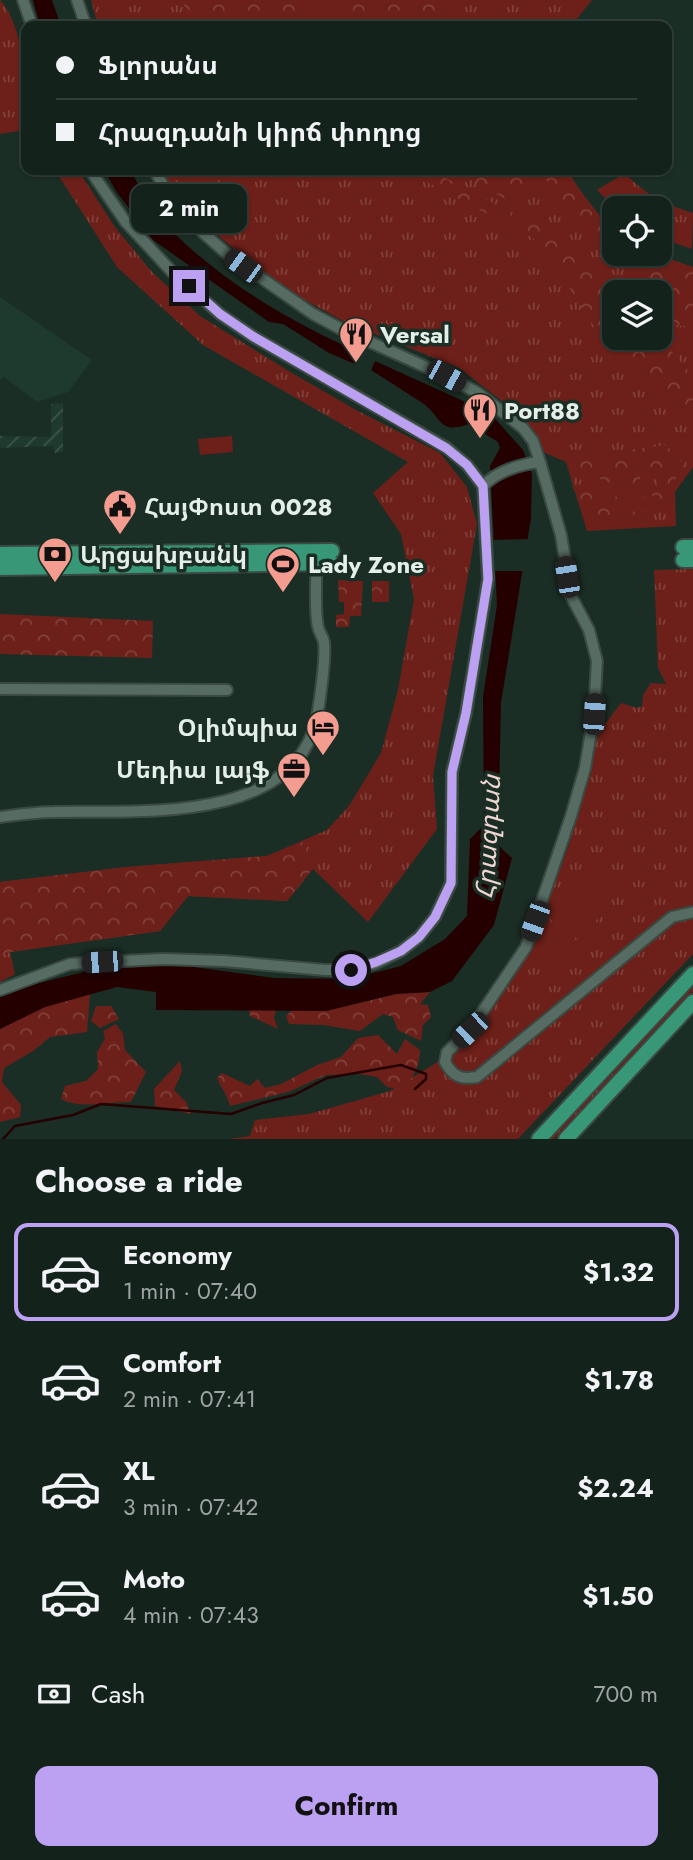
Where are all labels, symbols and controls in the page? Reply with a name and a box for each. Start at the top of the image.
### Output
text: Ֆլորանս [98,46,218,84]
text: Հրազդանի կիրճ փողոց [98,113,422,151]
callout: 2 min [131,184,247,233]
text: 2 min [159,191,219,225]
map controls [602,196,672,350]
button: locate [602,196,672,266]
car [220,245,267,287]
route end [173,270,205,302]
button: layers [602,280,672,350]
restaurant icon: Versal [337,315,375,364]
place label: Versal [379,317,450,352]
car [423,357,470,395]
restaurant icon: Port88 [461,391,499,440]
place label: Port88 [504,393,580,428]
public building icon: ՀայՓոստ 0028 [101,487,139,536]
place label: ՀայՓոստ 0028 [144,489,333,524]
bank icon: Արցախբանկ [36,535,74,584]
place label: Արցախբանկ [80,537,247,572]
sports icon: Lady Zone [264,545,302,594]
place label: Lady Zone [308,547,424,582]
car [554,555,581,599]
car [583,692,606,736]
hotel icon: Օլիմպիա [304,708,342,757]
place label: Օլիմպիա [177,710,298,745]
office icon: Մեդիա լայֆ [275,750,313,799]
place label: Մեդիա լայֆ [116,752,270,787]
water label: Հրազդան [466,772,510,900]
car [518,898,553,944]
car [81,950,124,974]
route start [335,954,367,986]
car [448,1008,493,1052]
text: Choose a ride [35,1158,243,1204]
text: Economy [123,1236,232,1274]
icon: car [39,1241,102,1304]
text: $1.32 [583,1253,654,1291]
text: 1 min · 07:40 [123,1274,257,1308]
text: Comfort [123,1344,221,1382]
icon: car [39,1349,102,1412]
text: $1.78 [584,1361,654,1399]
text: 2 min · 07:41 [123,1382,256,1416]
text: XL [123,1452,155,1490]
icon: car [39,1457,102,1520]
text: $2.24 [577,1469,654,1507]
text: 3 min · 07:42 [123,1490,258,1524]
text: Moto [123,1560,185,1598]
icon: car [39,1565,102,1628]
text: $1.50 [582,1577,654,1615]
text: 4 min · 07:43 [123,1598,259,1632]
icon: cash [35,1675,73,1713]
text: Cash [91,1675,145,1713]
text: 700 m [593,1677,658,1711]
button: Confirm [35,1766,658,1846]

